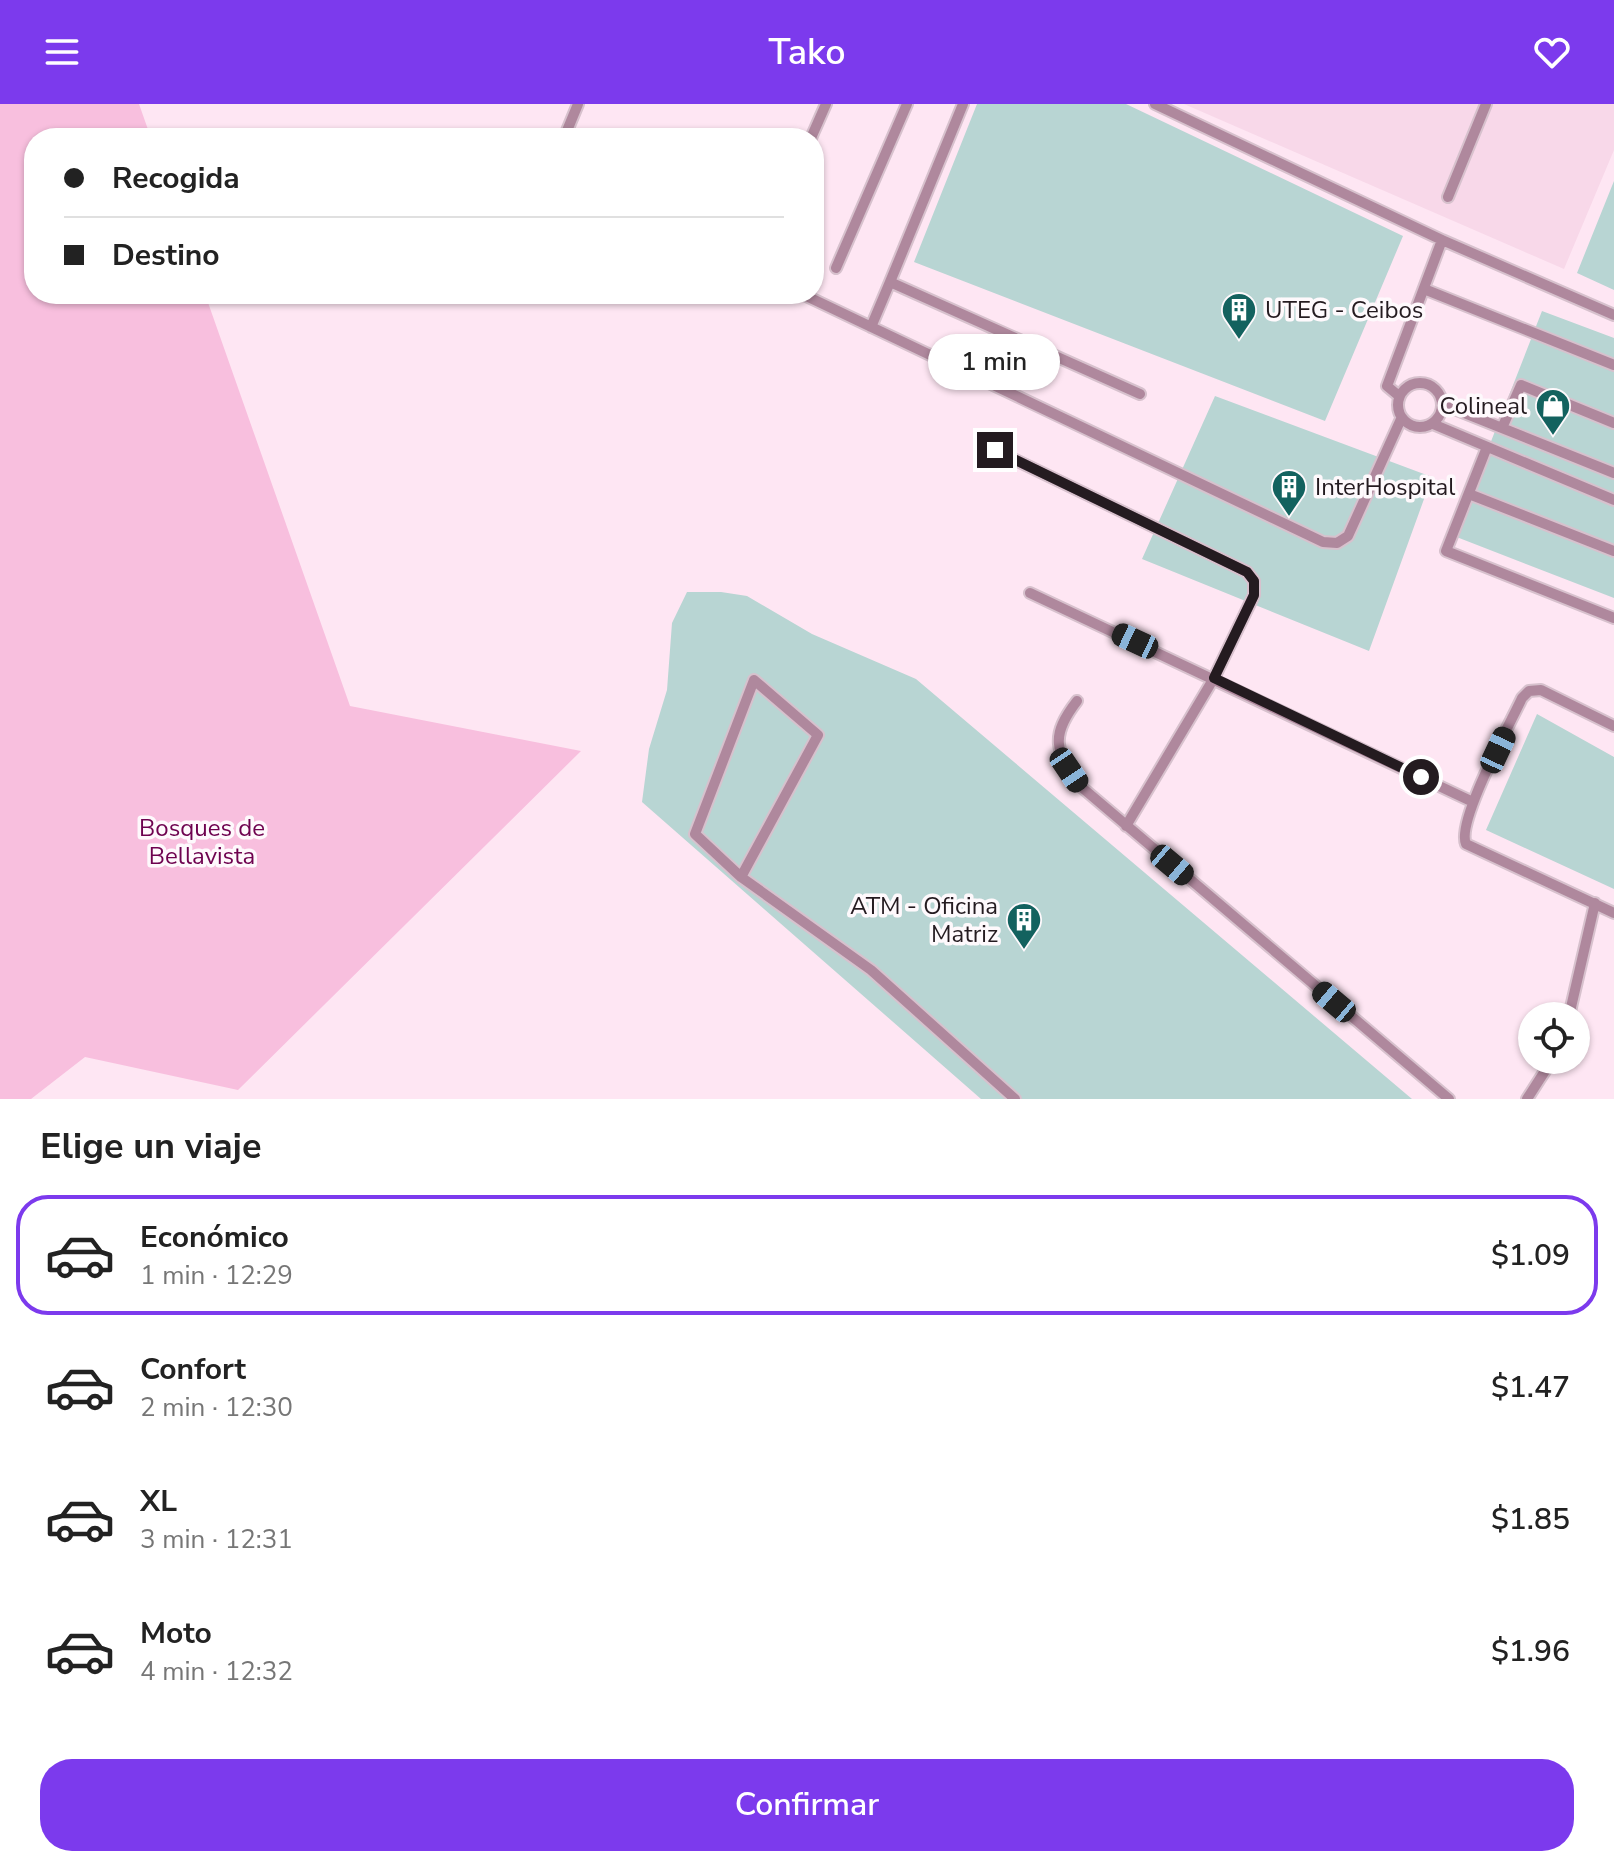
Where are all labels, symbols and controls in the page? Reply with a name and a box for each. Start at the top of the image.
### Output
text: Tako [768,28,846,77]
icon: menu [40,30,84,74]
icon: heart [1530,30,1574,74]
text: Recogida [112,158,240,199]
text: Destino [112,235,220,276]
building icon: UTEG - Ceibos [1220,291,1258,341]
place label: UTEG - Ceibos [1265,294,1423,326]
callout: 1 min [929,334,1061,390]
text: 1 min [961,344,1027,379]
shop icon: Colineal [1534,387,1572,437]
place label: Colineal [1439,390,1527,422]
route end [977,432,1013,468]
building icon: InterHospital [1270,468,1308,518]
place label: InterHospital [1315,471,1455,503]
car [1108,620,1162,662]
car [1477,723,1519,777]
car [1046,743,1092,797]
route start [1403,759,1439,795]
park label: Bosques de Bellavista [139,812,265,872]
car [1146,840,1198,890]
place label: ATM - Oficina Matriz [850,890,998,950]
building icon: ATM - Oficina Matriz [1005,901,1043,951]
car [1308,977,1360,1027]
map controls [1518,1002,1590,1074]
button: locate [1518,1002,1590,1074]
text: Elige un viaje [40,1122,261,1171]
text: Económico [140,1217,289,1258]
icon: car [44,1219,116,1291]
text: $1.09 [1491,1235,1570,1276]
text: 1 min · 12:29 [140,1258,293,1293]
text: Confort [140,1349,246,1390]
icon: car [44,1351,116,1423]
text: $1.47 [1491,1367,1570,1408]
text: 2 min · 12:30 [140,1390,293,1425]
text: XL [140,1481,177,1522]
icon: car [44,1483,116,1555]
text: $1.85 [1491,1499,1570,1540]
text: 3 min · 12:31 [140,1522,293,1557]
text: Moto [140,1613,212,1654]
icon: car [44,1615,116,1687]
text: $1.96 [1491,1631,1570,1672]
text: 4 min · 12:32 [140,1654,293,1689]
button: Confirmar [40,1759,1574,1851]

